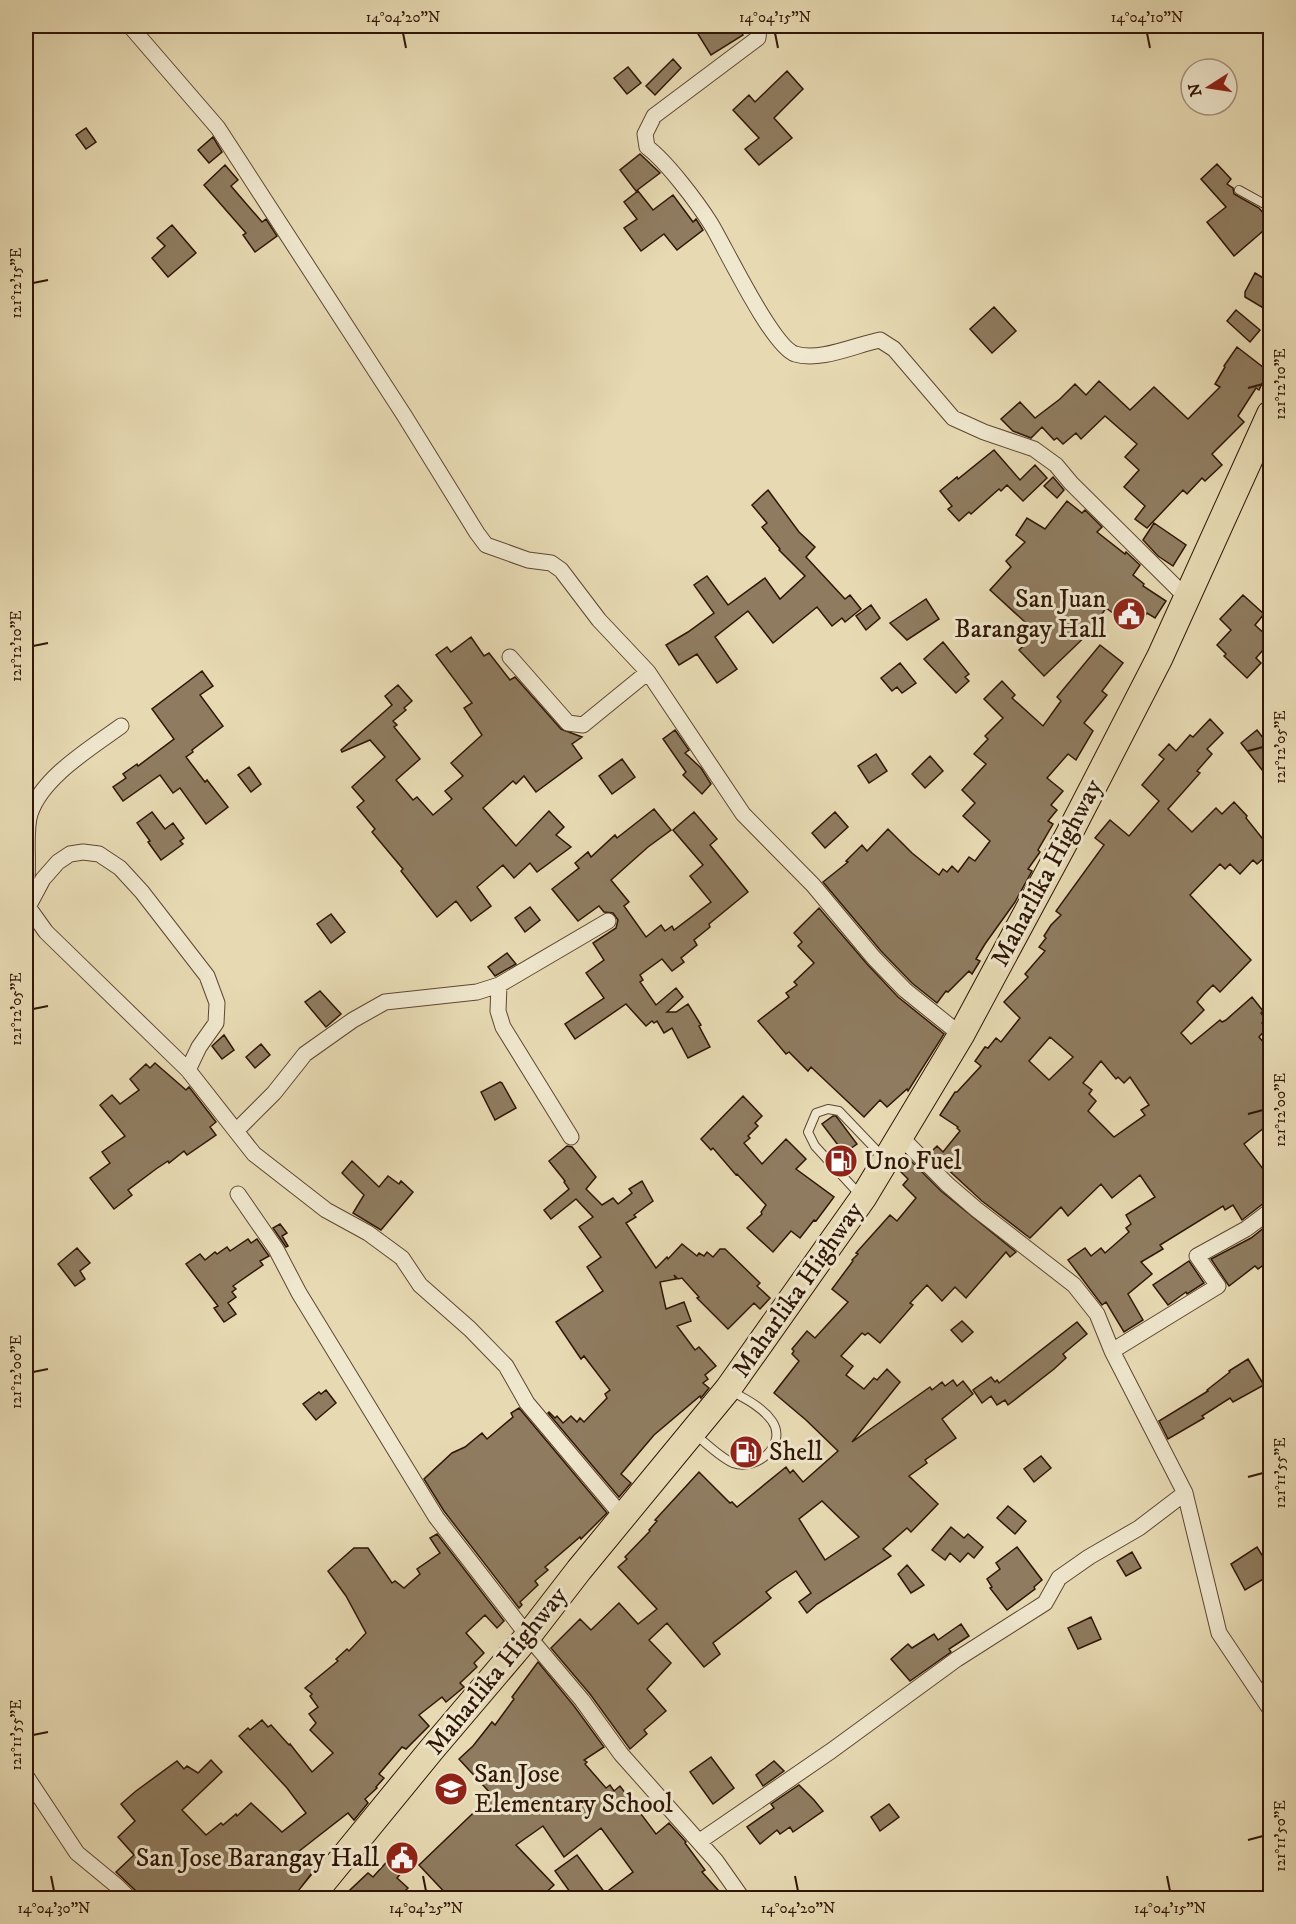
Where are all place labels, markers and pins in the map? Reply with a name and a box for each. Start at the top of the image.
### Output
place label: San Juan Barangay Hall [954,583,1106,646]
public building icon: San Juan Barangay Hall [1111,596,1147,632]
fuel station icon: Uno Fuel [823,1143,859,1179]
place label: Uno Fuel [864,1145,962,1178]
fuel station icon: Shell [728,1434,764,1470]
place label: Shell [769,1436,823,1469]
place label: San Jose Elementary School [474,1758,673,1821]
school or university icon: San Jose Elementary School [433,1771,469,1807]
public building icon: San Jose Barangay Hall [384,1840,420,1876]
place label: San Jose Barangay Hall [136,1842,379,1875]

